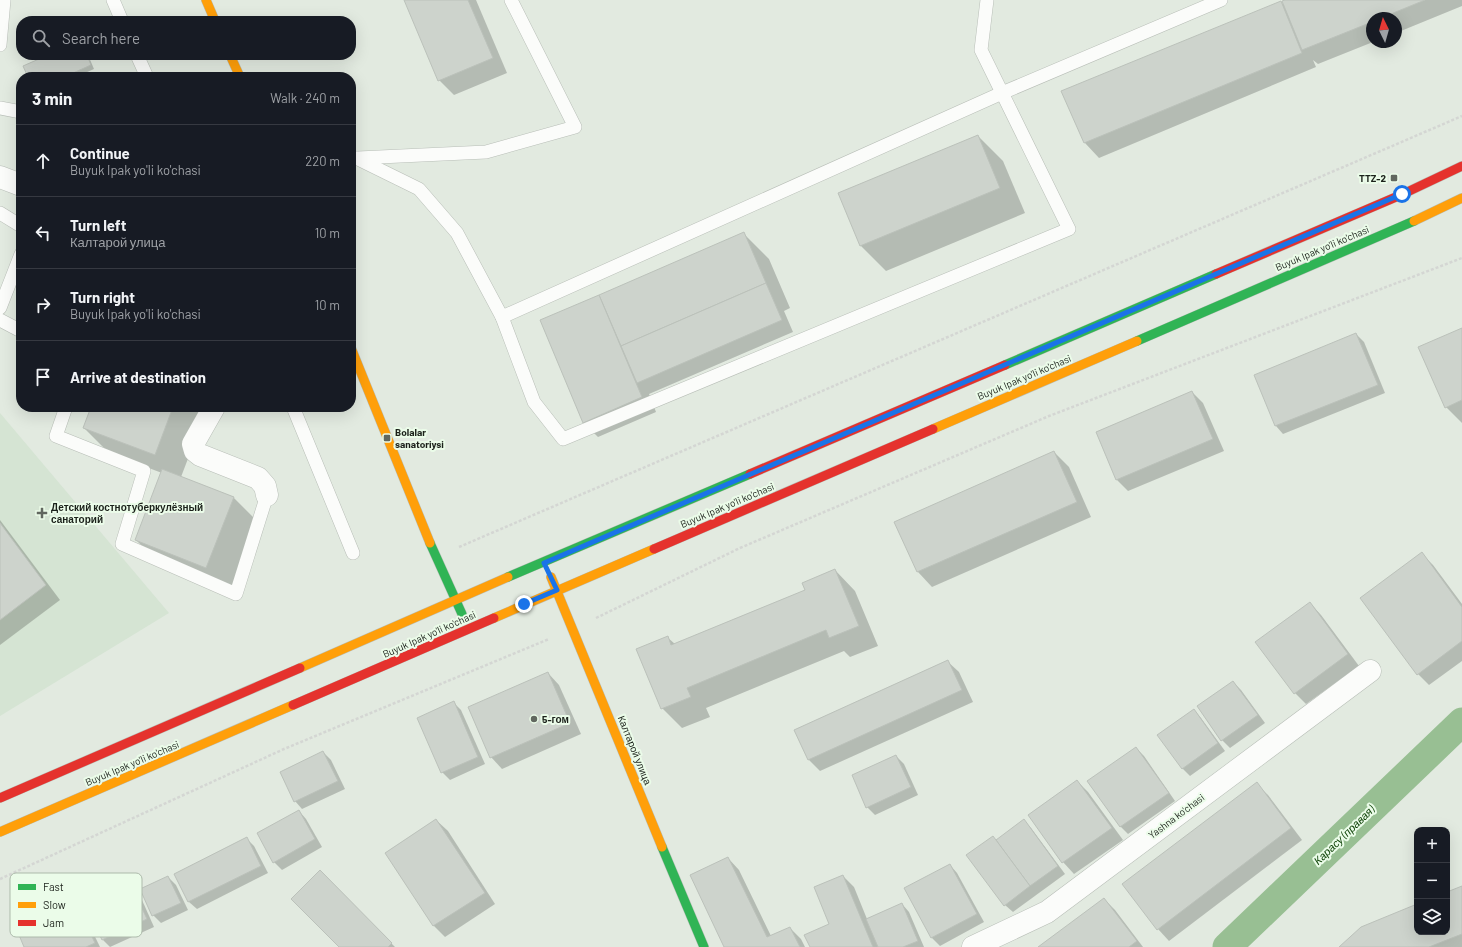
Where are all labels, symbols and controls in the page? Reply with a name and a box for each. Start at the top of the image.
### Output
north arrow [1366,12,1402,48]
search box [16,16,356,60]
icon: search [30,27,52,49]
text: Search here [62,29,140,47]
text: 3 min [32,88,72,108]
text: Walk · 240 m [270,90,340,106]
text: Continue [70,144,130,162]
icon: ahead [32,150,54,172]
text: 220 m [305,153,340,169]
text: Buyuk Ipak yo'li ko'chasi [70,162,201,178]
place label: TTZ-2 [1359,172,1386,184]
marker: TTZ-2 [1389,173,1399,183]
route start [1393,185,1411,203]
text: Turn left [70,216,126,234]
icon: left [32,222,54,244]
street label: Buyuk Ipak yo'li ko'chasi [1273,223,1371,273]
text: 10 m [315,225,340,241]
text: Калтарой улица [70,234,166,250]
text: Turn right [70,288,135,306]
icon: right [32,294,54,316]
text: 10 m [315,297,340,313]
text: Buyuk Ipak yo'li ko'chasi [70,306,201,322]
street label: Buyuk Ipak yo'li ko'chasi [975,352,1073,402]
icon: arrive [32,366,54,388]
text: Arrive at destination [70,368,206,386]
place label: Bolalar sanatoriysi [395,426,444,450]
marker: Bolalar sanatoriysi [382,433,392,443]
street label: Buyuk Ipak yo'li ko'chasi [678,480,776,530]
place label: Детский костнотуберкулёзный санаторий [51,501,203,525]
marker: Детский костнотуберкулёзный санаторий [36,507,48,519]
route end [515,595,533,613]
street label: Buyuk Ipak yo'li ko'chasi [381,608,477,660]
place label: 5-гом [542,713,569,725]
marker: 5-гом [529,714,539,724]
street label: Калтарой улица [616,714,654,787]
street label: Buyuk Ipak yo'li ko'chasi [83,738,181,788]
street label: Yashna ko'chasi [1146,791,1206,841]
water label: Карасу (правая) [1311,802,1378,867]
map controls [1414,827,1450,935]
button: + [1414,827,1450,863]
button: − [1414,863,1450,899]
legend [10,873,142,937]
text: Fast [43,880,64,893]
text: Slow [43,898,66,911]
button: layers [1414,899,1450,935]
text: Jam [43,916,64,929]

